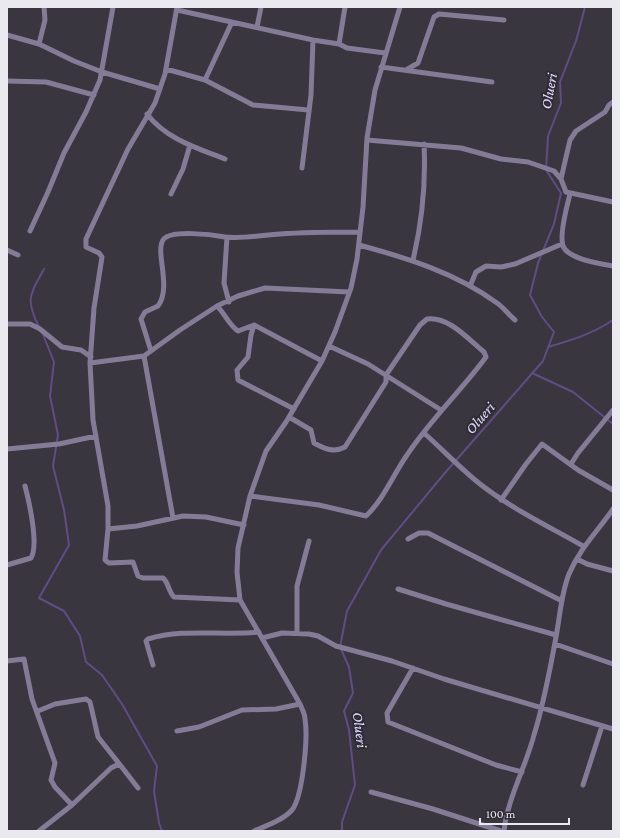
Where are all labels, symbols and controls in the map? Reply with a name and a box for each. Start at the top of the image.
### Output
water label: Olueri [538,71,560,110]
water label: Olueri [462,398,499,437]
water label: Olueri [350,711,370,750]
scale bar [480,800,569,826]
text: 100 m [486,807,516,821]

